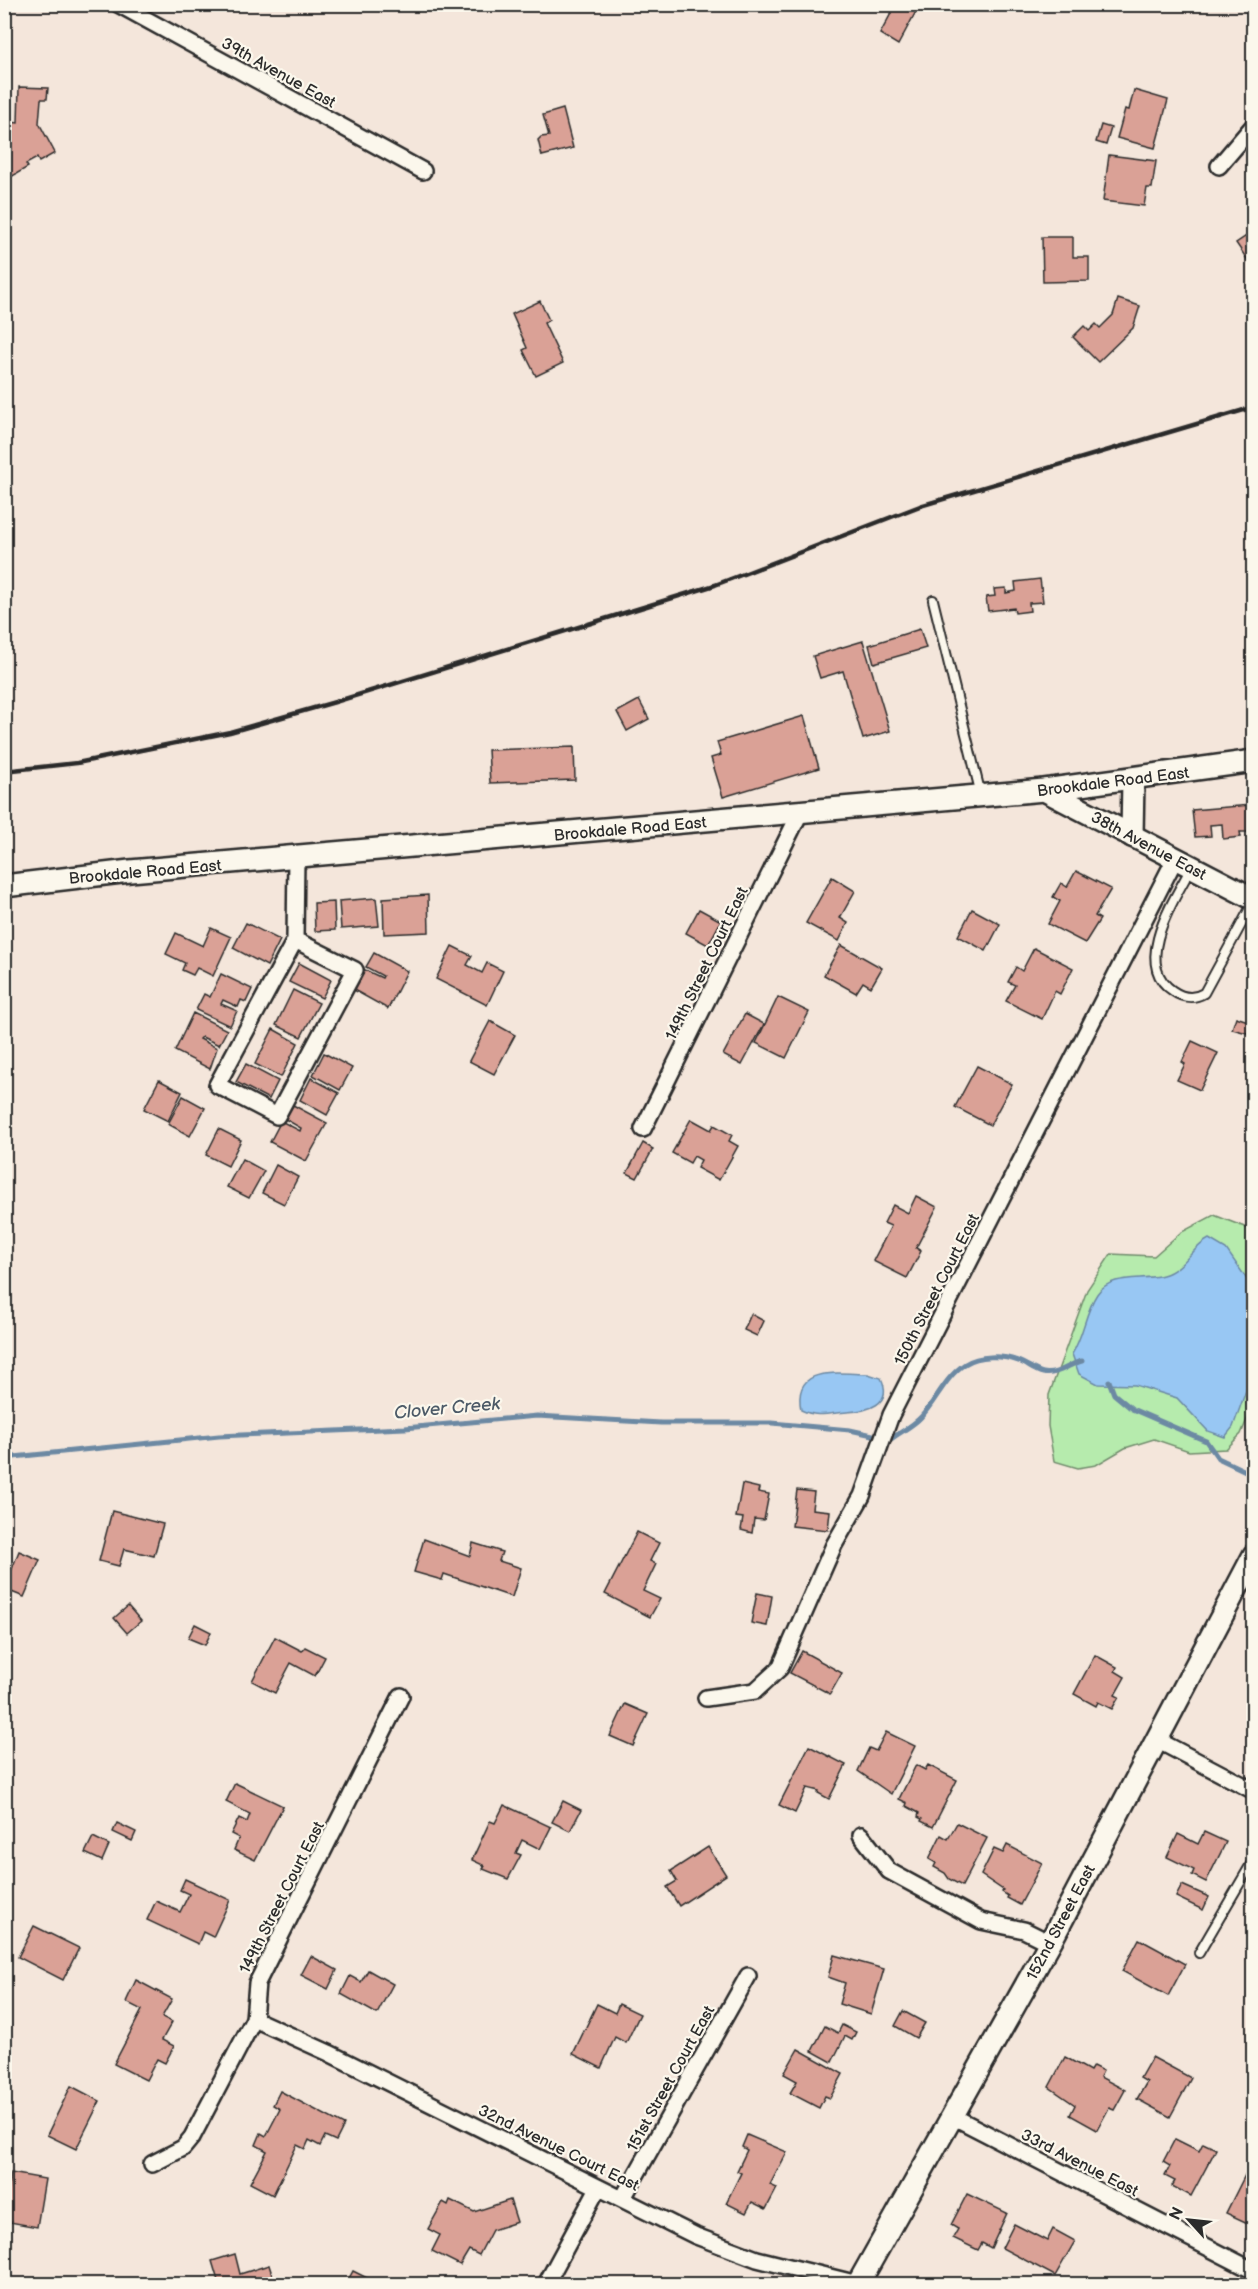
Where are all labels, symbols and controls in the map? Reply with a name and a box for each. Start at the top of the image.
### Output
street label: 39th Avenue East [218,34,339,113]
street label: Brookdale Road East [1036,764,1190,801]
street label: 38th Avenue East [1087,808,1209,885]
street label: Brookdale Road East [553,813,707,846]
street label: Brookdale Road East [68,856,222,889]
street label: 149th Street Court East [662,884,753,1043]
street label: 150th Street Court East [891,1211,984,1369]
water label: Clover Creek [393,1393,502,1424]
street label: 149th Street Court East [236,1818,329,1977]
street label: 152nd Street East [1023,1862,1100,1984]
street label: 151st Street Court East [623,2003,719,2155]
street label: 32nd Avenue Court East [475,2101,642,2196]
street label: 33rd Avenue East [1018,2126,1141,2201]
north arrow [1159,2190,1219,2250]
text: N [1166,2204,1188,2224]

